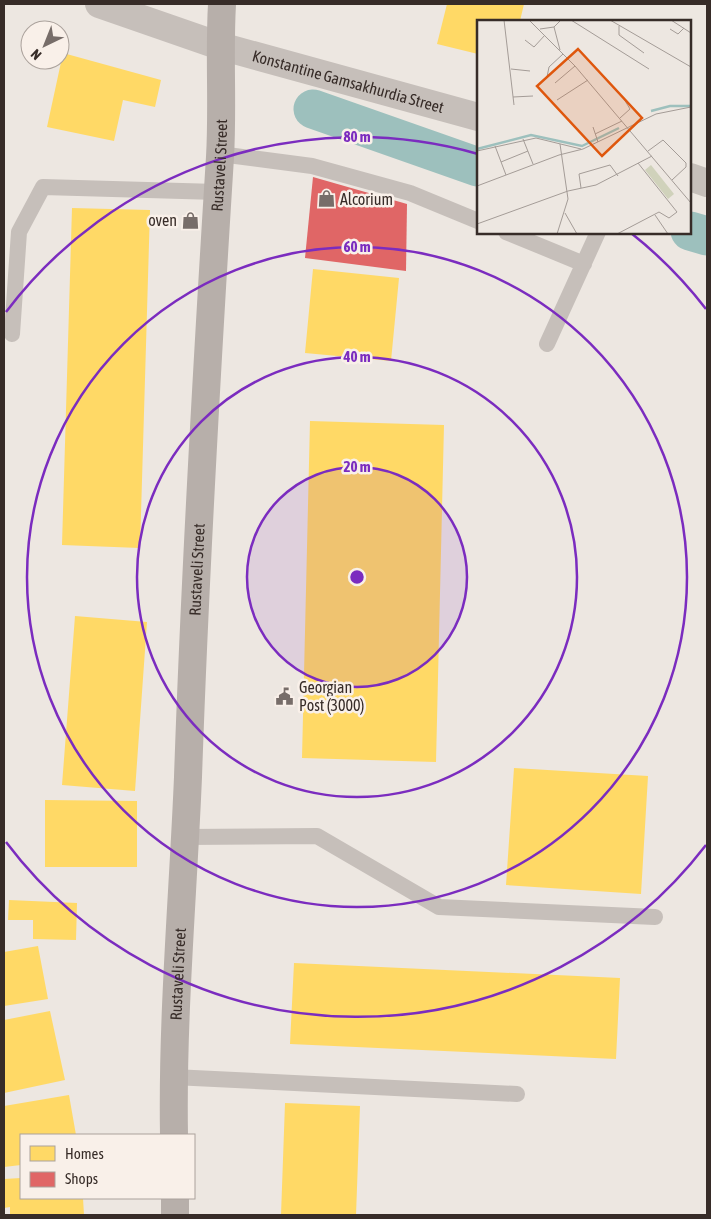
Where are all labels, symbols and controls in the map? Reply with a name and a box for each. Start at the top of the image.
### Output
north arrow [20,20,70,70]
inset map [477,20,691,234]
text: N [28,46,45,63]
street label: Konstantine Gamsakhurdia Street [250,46,446,116]
street label: Rustaveli Street [208,119,230,212]
text: 80 m [344,128,371,145]
shop icon: Alcorium [316,189,336,209]
place label: Alcorium [340,190,393,208]
shop icon: oven [181,210,201,230]
place label: oven [148,211,177,229]
text: 60 m [344,238,371,255]
text: 40 m [343,348,371,365]
text: 20 m [344,458,371,475]
street label: Rustaveli Street [185,523,208,616]
centre of rings [348,568,366,586]
place label: Georgian Post (3000) [299,678,365,715]
public building icon: Georgian Post (3000) [275,686,295,706]
street label: Rustaveli Street [166,927,189,1021]
legend [20,1134,195,1199]
text: Homes [65,1145,104,1162]
text: Shops [65,1170,98,1187]

